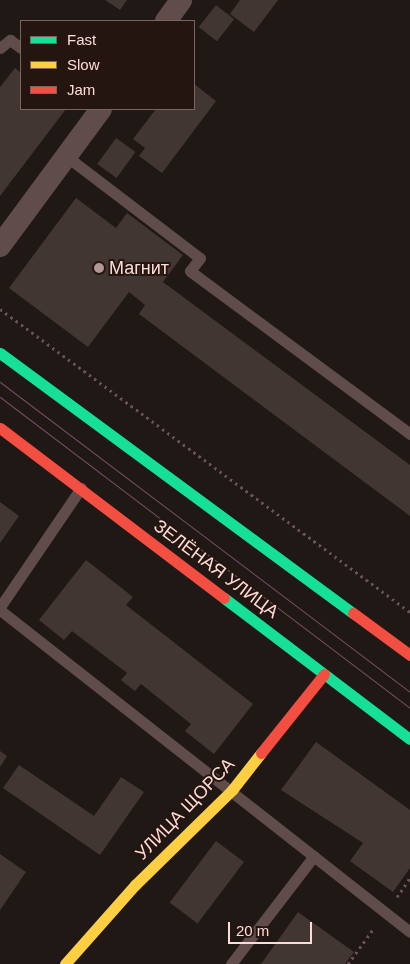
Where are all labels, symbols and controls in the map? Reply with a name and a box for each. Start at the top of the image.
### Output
legend [20,20,195,110]
text: Fast [67,31,96,48]
text: Slow [67,56,100,73]
text: Jam [67,81,95,98]
place label: Магнит [109,257,169,279]
marker: Магнит [93,262,105,274]
street label: ЗЕЛЁНАЯ УЛИЦА [149,515,283,623]
street label: УЛИЦА ЩОРСА [131,754,239,864]
scale bar [230,912,314,944]
text: 20 m [236,922,269,939]

